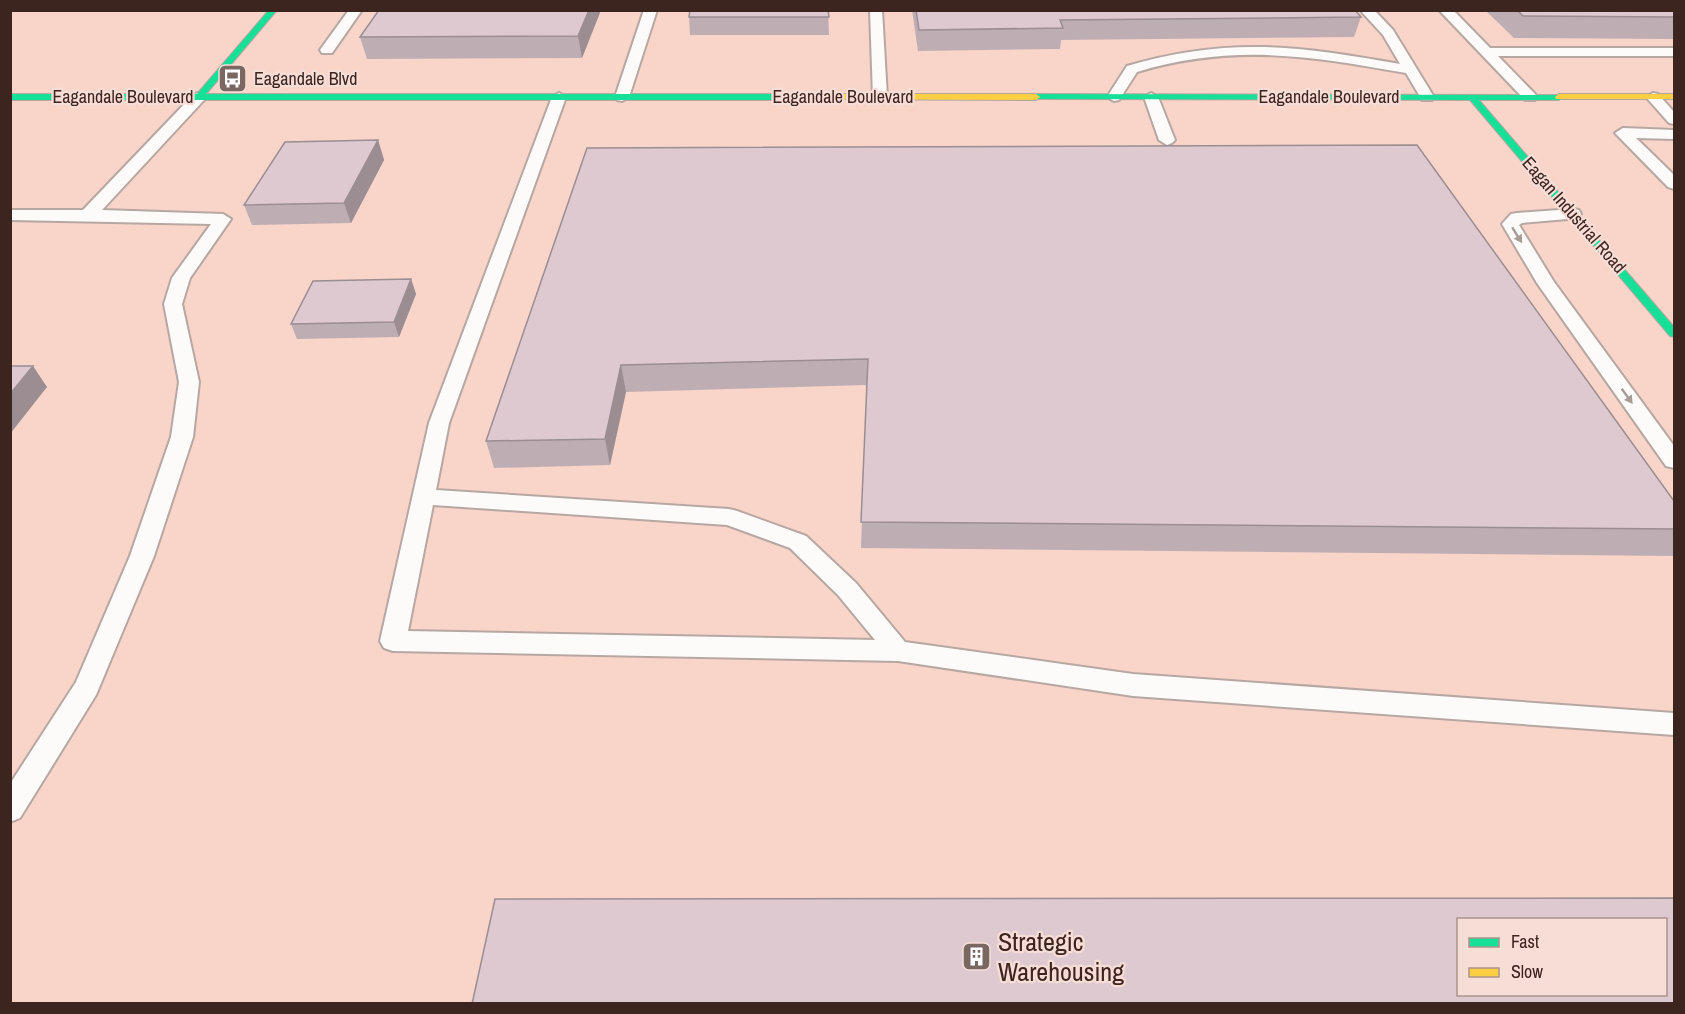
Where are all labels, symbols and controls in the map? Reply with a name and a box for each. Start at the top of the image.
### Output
bus stop icon: Eagandale Blvd [217,63,249,95]
place label: Eagandale Blvd [254,66,357,91]
street label: Eagandale Boulevard [52,84,194,109]
street label: Eagandale Boulevard [772,84,914,109]
street label: Eagandale Boulevard [1258,84,1400,109]
street label: Eagan Industrial Road [1517,151,1632,278]
one-way arrow [1511,227,1522,243]
one-way arrow [1621,388,1633,403]
legend [1457,918,1667,996]
place label: Strategic Warehousing [998,924,1124,989]
text: Fast [1511,929,1539,954]
building icon: Strategic Warehousing [961,941,993,973]
text: Slow [1511,959,1543,984]

